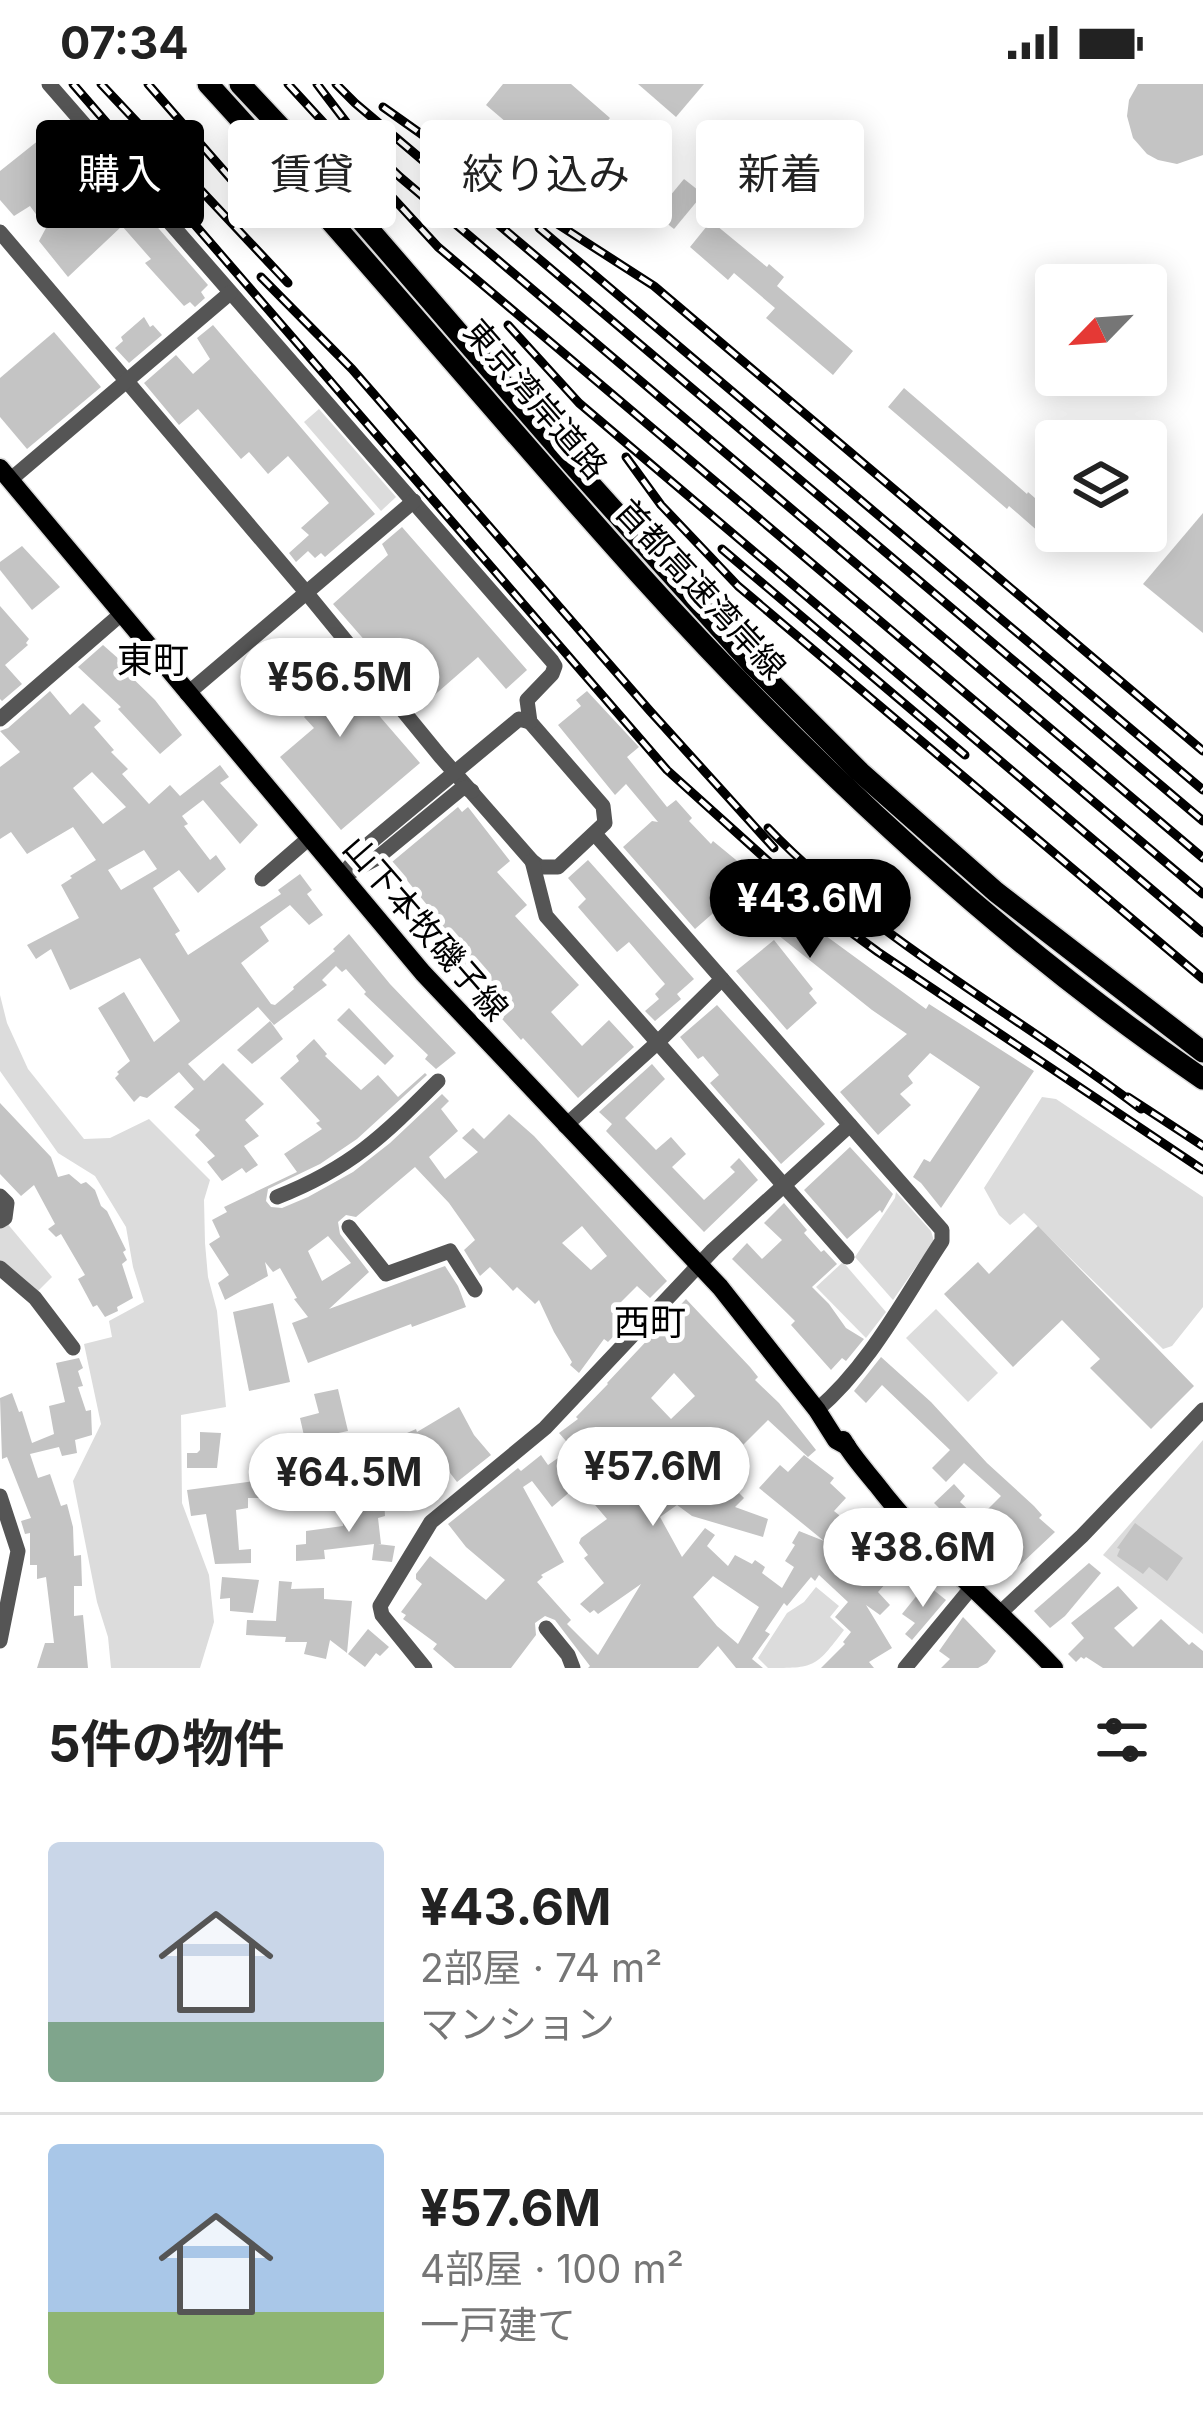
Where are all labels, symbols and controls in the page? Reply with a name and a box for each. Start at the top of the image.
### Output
text: 07:34 [60,15,189,70]
chip: 購入 [36,120,204,228]
chip: 賃貸 [228,120,396,228]
chip: 絞り込み [420,120,672,228]
chip: 新着 [696,120,864,228]
north arrow [1035,264,1167,396]
map controls [1035,264,1167,552]
street label: 東京湾岸道路 [456,311,616,487]
button: layers [1035,420,1167,552]
street label: 首都高速湾岸線 [608,491,794,687]
district label: 東町 [117,638,189,682]
pin: ¥56.5M [242,638,438,740]
text: ¥56.5M [267,653,413,700]
street label: 山下本牧磯子線 [335,828,517,1028]
pin: ¥43.6M [712,859,908,961]
text: ¥43.6M [737,874,883,921]
district label: 西町 [614,1300,686,1344]
pin: ¥57.6M [555,1427,751,1529]
pin: ¥64.5M [251,1433,447,1535]
text: ¥57.6M [584,1442,722,1489]
text: ¥64.5M [276,1448,422,1495]
pin: ¥38.6M [825,1508,1021,1610]
text: ¥38.6M [850,1523,996,1570]
icon: filters [1089,1707,1155,1773]
text: 5件の物件 [48,1713,285,1774]
text: ¥43.6M [420,1876,612,1937]
icon: home [144,1890,288,2034]
text: 2部屋 · 74 m² [420,1944,662,1991]
text: マンション [420,2000,615,2047]
text: ¥57.6M [420,2177,601,2238]
icon: home [144,2192,288,2336]
text: 4部屋 · 100 m² [420,2245,684,2292]
text: 一戸建て [420,2301,576,2348]

